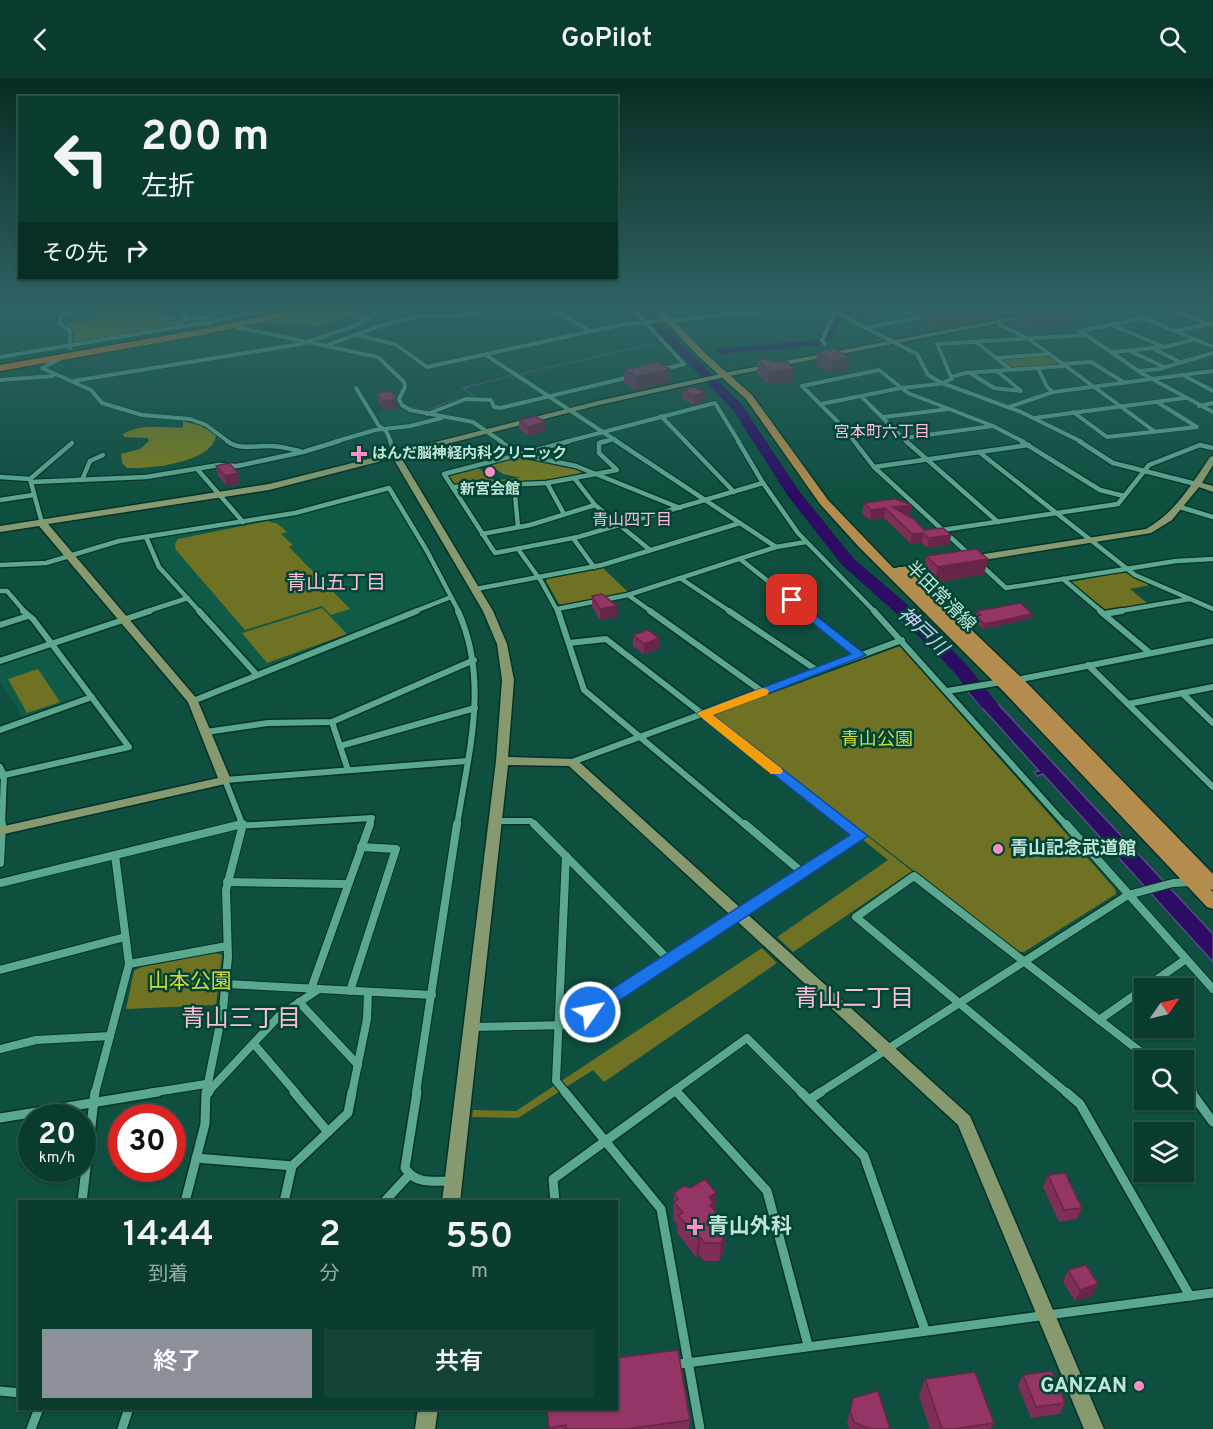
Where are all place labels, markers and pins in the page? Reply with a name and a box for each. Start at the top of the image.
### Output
place label: はんだ脳神経内科クリニック [372,444,567,464]
marker: はんだ脳神経内科クリニック [350,445,368,463]
marker: 新宮会館 [483,465,497,479]
place label: 新宮会館 [460,481,520,500]
pin [766,574,817,625]
place label: 青山記念武道館 [1010,838,1136,861]
marker: 青山記念武道館 [991,842,1005,856]
place label: 青山外科 [708,1214,792,1241]
marker: 青山外科 [686,1218,704,1236]
place label: GANZAN [1040,1373,1127,1400]
marker: GANZAN [1132,1379,1146,1393]

